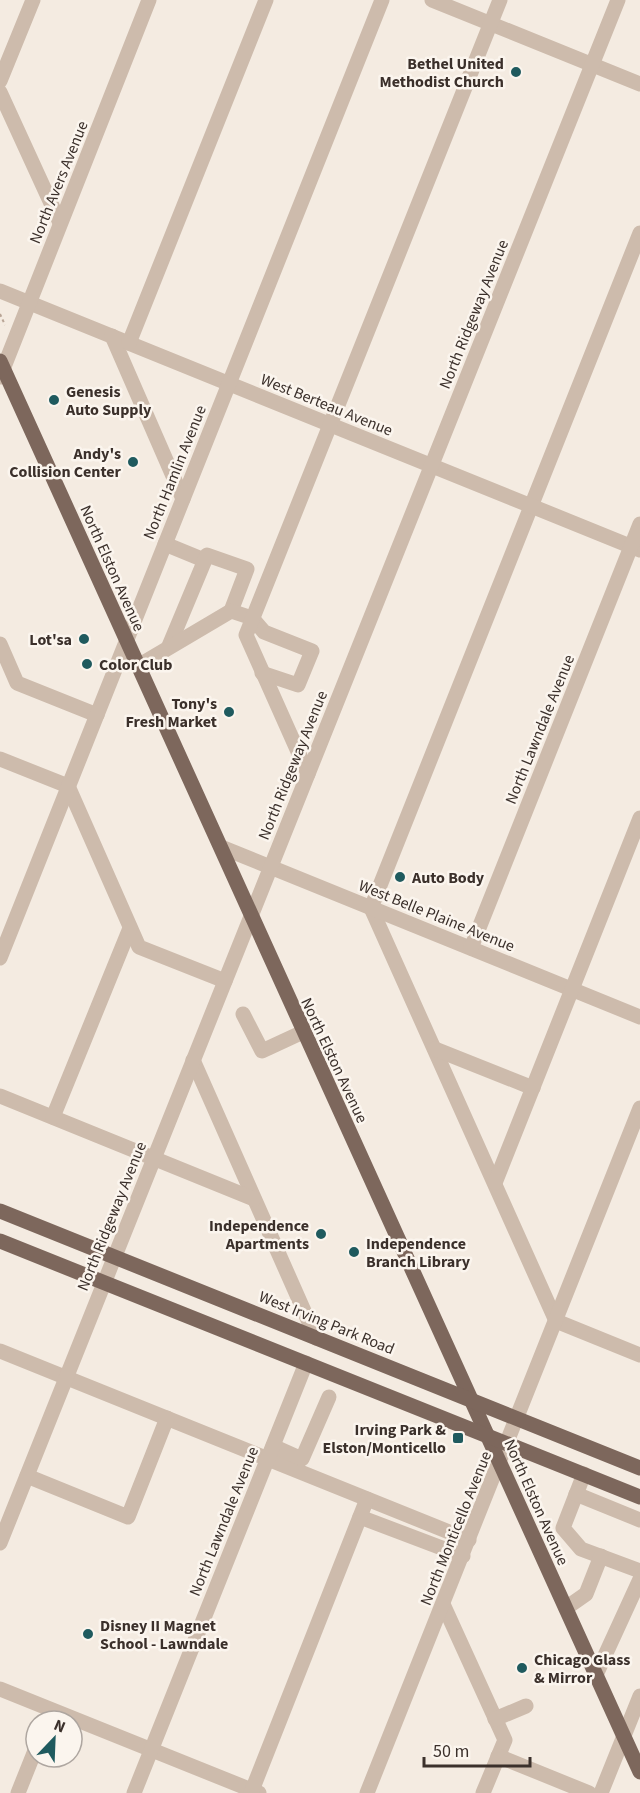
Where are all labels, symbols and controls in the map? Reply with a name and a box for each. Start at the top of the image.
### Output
place label: Bethel United Methodist Church [379,53,504,93]
marker: Bethel United Methodist Church [509,65,523,79]
street label: North Avers Avenue [24,118,94,247]
street label: North Ridgeway Avenue [434,236,514,392]
street label: West Berteau Avenue [257,368,396,441]
place label: Genesis Auto Supply [65,381,152,421]
marker: Genesis Auto Supply [47,393,61,407]
street label: North Hamlin Avenue [138,402,212,543]
place label: Andy's Collision Center [9,443,122,483]
marker: Andy's Collision Center [126,455,140,469]
street label: North Elston Avenue [74,502,150,635]
place label: Lot'sa [29,629,72,651]
marker: Lot'sa [77,632,91,646]
street label: North Lawndale Avenue [500,651,580,807]
place label: Color Club [99,654,172,676]
marker: Color Club [80,657,94,671]
street label: North Ridgeway Avenue [253,687,333,843]
place label: Tony's Fresh Market [125,693,217,733]
marker: Tony's Fresh Market [222,705,236,719]
place label: Auto Body [411,867,485,889]
marker: Auto Body [393,870,407,884]
street label: West Belle Plaine Avenue [355,875,518,957]
street label: North Elston Avenue [295,994,373,1127]
street label: North Ridgeway Avenue [72,1138,152,1294]
place label: Independence Apartments [209,1215,309,1255]
marker: Independence Apartments [314,1227,328,1241]
place label: Independence Branch Library [366,1233,471,1273]
marker: Independence Branch Library [347,1245,361,1259]
street label: West Irving Park Road [255,1286,398,1360]
place label: Irving Park & Elston/Monticello [322,1419,446,1459]
marker: Irving Park & Elston/Monticello [451,1431,465,1445]
street label: North Elston Avenue [498,1436,574,1569]
street label: North Lawndale Avenue [184,1443,264,1599]
street label: North Monticello Avenue [415,1448,497,1609]
place label: Disney II Magnet School - Lawndale [100,1615,228,1655]
marker: Disney II Magnet School - Lawndale [81,1627,95,1641]
place label: Chicago Glass & Mirror [534,1649,630,1689]
marker: Chicago Glass & Mirror [515,1661,529,1675]
north arrow [24,1709,84,1769]
text: N [50,1714,69,1738]
scale bar [424,1730,530,1768]
text: 50 m [433,1739,469,1764]

